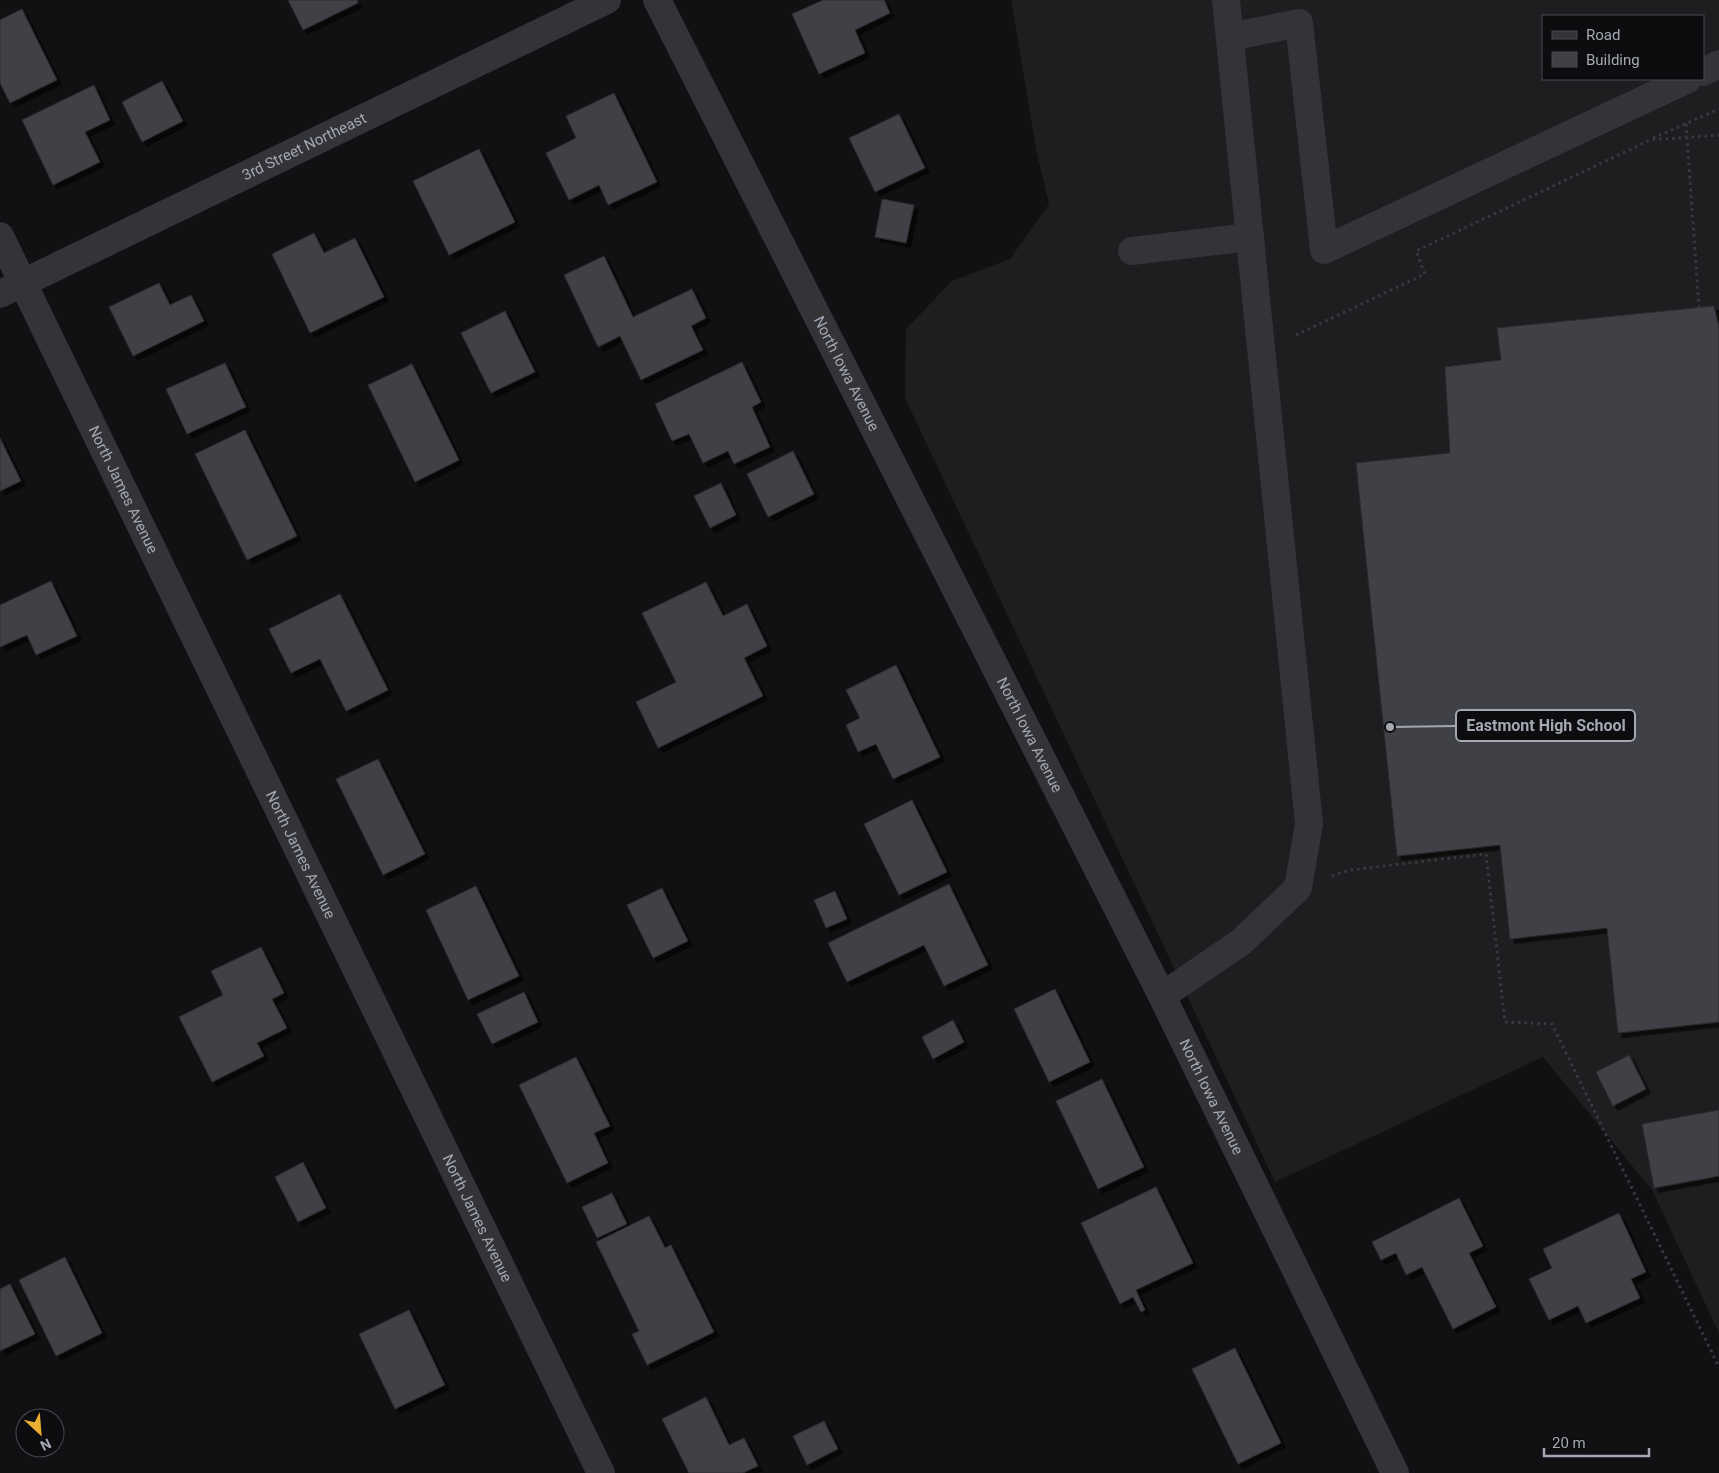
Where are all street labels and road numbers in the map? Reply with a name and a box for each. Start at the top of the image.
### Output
street label: 3rd Street Northeast [239,109,369,184]
street label: North Iowa Avenue [810,313,883,434]
street label: North James Avenue [85,423,162,556]
street label: North Iowa Avenue [993,674,1066,795]
street label: North James Avenue [262,788,339,922]
street label: North Iowa Avenue [1175,1036,1247,1158]
street label: North James Avenue [439,1151,516,1285]

